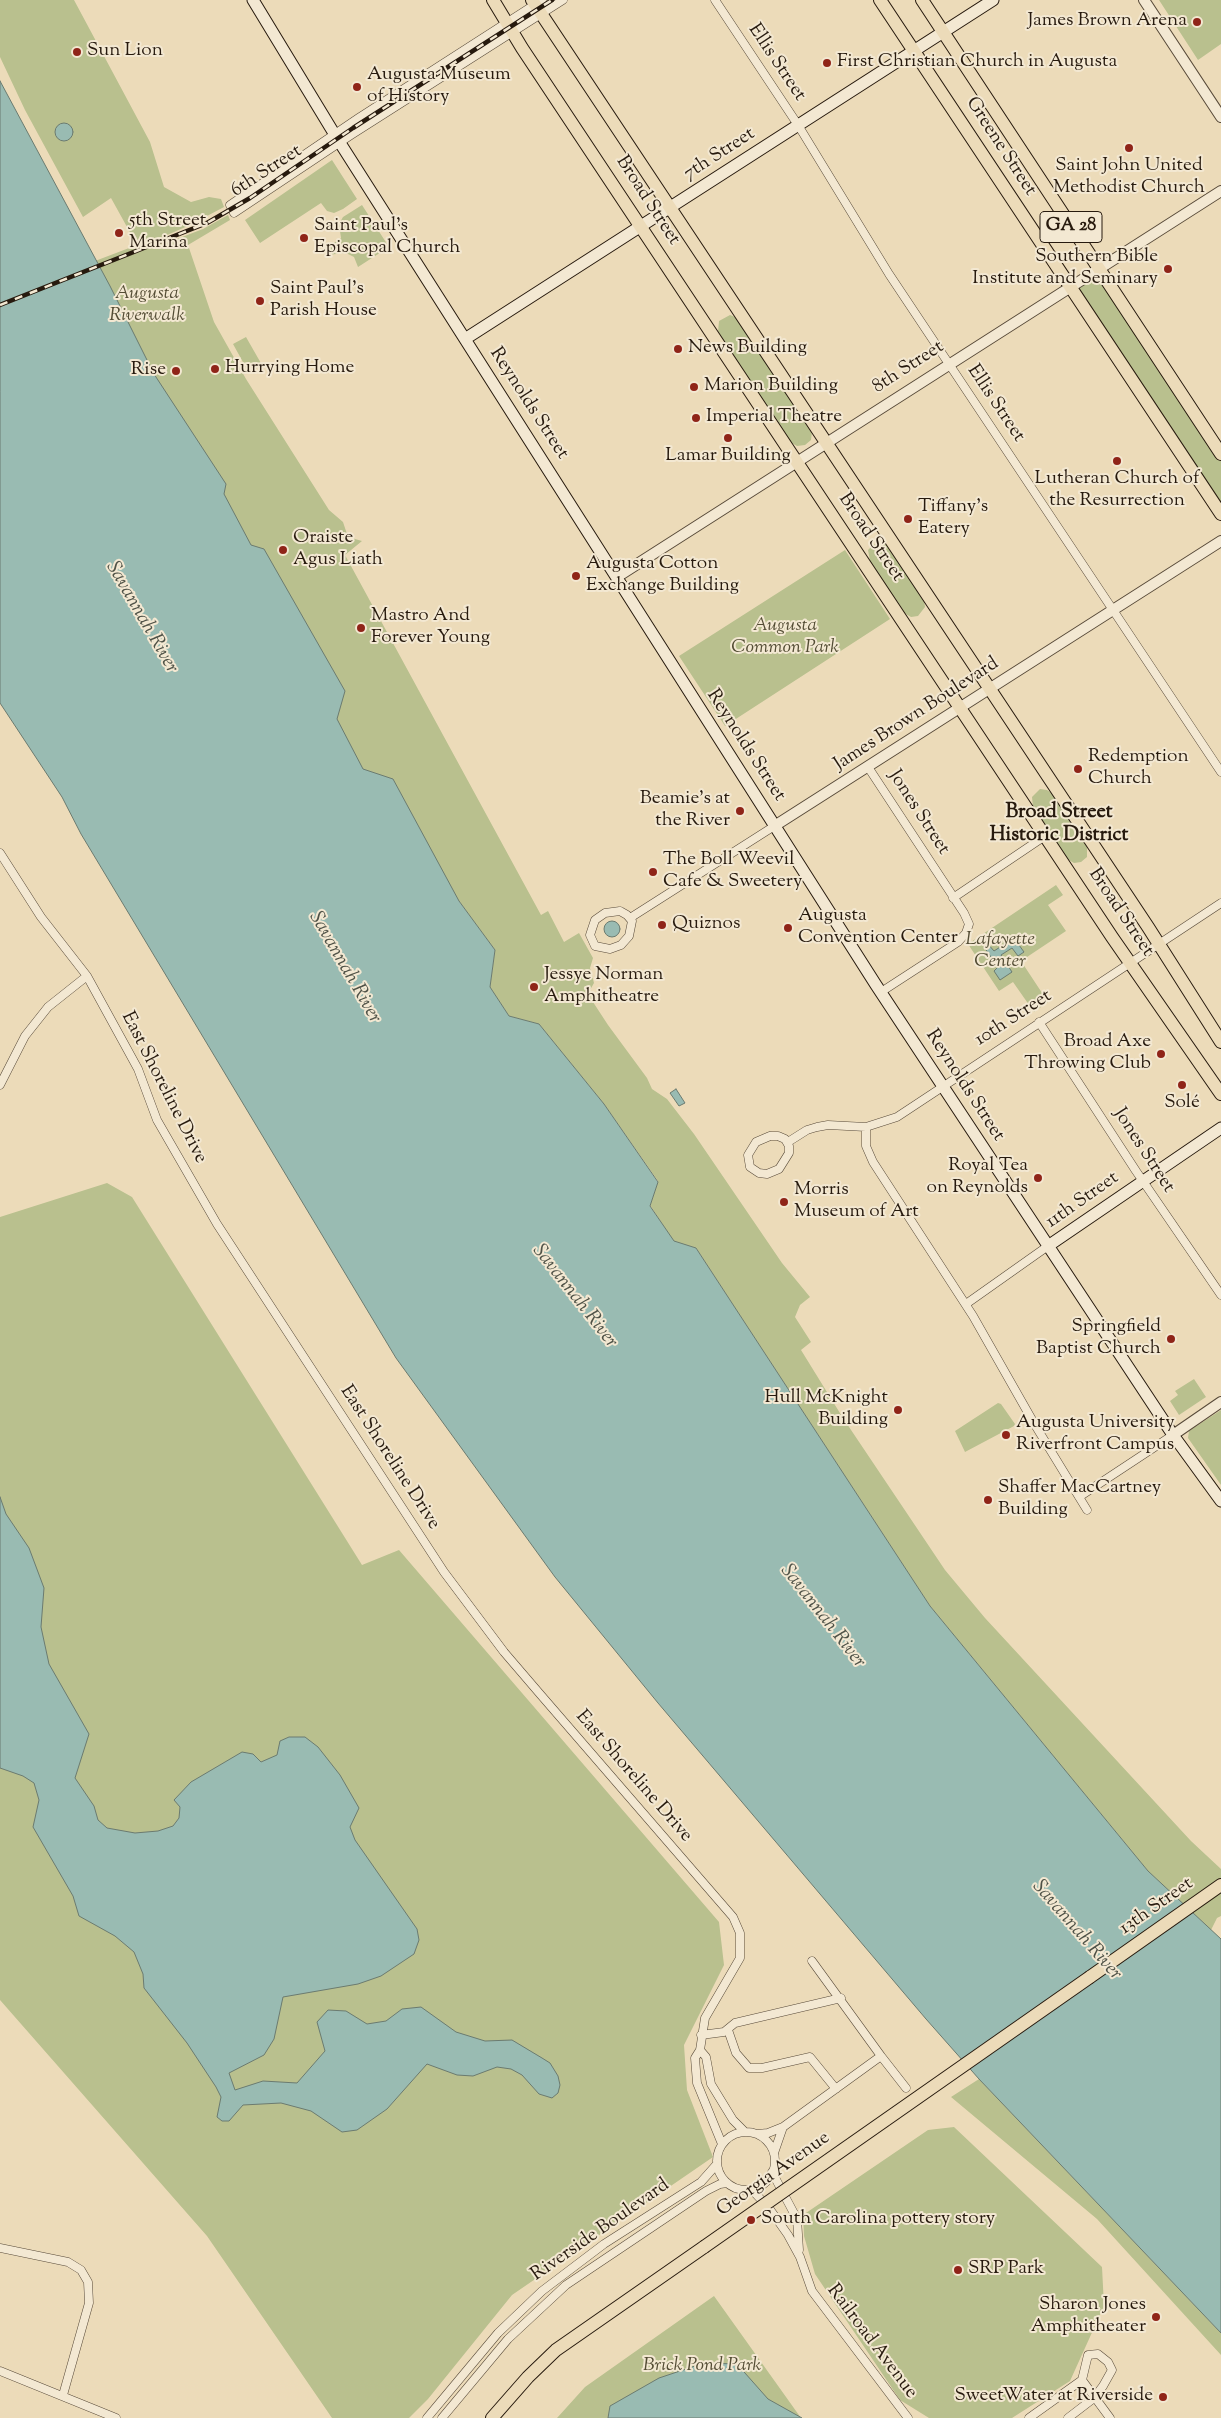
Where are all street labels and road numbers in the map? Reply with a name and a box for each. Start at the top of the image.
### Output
street label: Ellis Street [742,20,810,106]
street label: Greene Street [960,93,1040,201]
street label: 7th Street [680,124,760,186]
street label: 6th Street [227,141,307,203]
street label: Broad Street [610,152,684,250]
road number: GA 28 [1040,212,1102,242]
street label: 8th Street [869,337,949,399]
street label: Reynolds Street [483,344,573,464]
street label: Ellis Street [961,361,1029,447]
street label: Broad Street [832,489,908,587]
street label: James Brown Boulevard [830,653,1004,777]
street label: Reynolds Street [700,686,790,806]
street label: Jones Street [882,766,954,860]
street label: Broad Street [1082,864,1158,962]
street label: 10th Street [971,986,1057,1052]
street label: East Shoreline Drive [115,1008,211,1168]
street label: Reynolds Street [919,1026,1009,1146]
street label: Jones Street [1107,1104,1179,1198]
street label: 11th Street [1042,1168,1124,1234]
street label: East Shoreline Drive [334,1382,444,1534]
street label: East Shoreline Drive [570,1706,696,1848]
street label: 13th Street [1116,1873,1198,1941]
street label: Georgia Avenue [713,2128,835,2222]
street label: Riverside Boulevard [527,2175,675,2287]
street label: Railroad Avenue [821,2280,921,2404]

